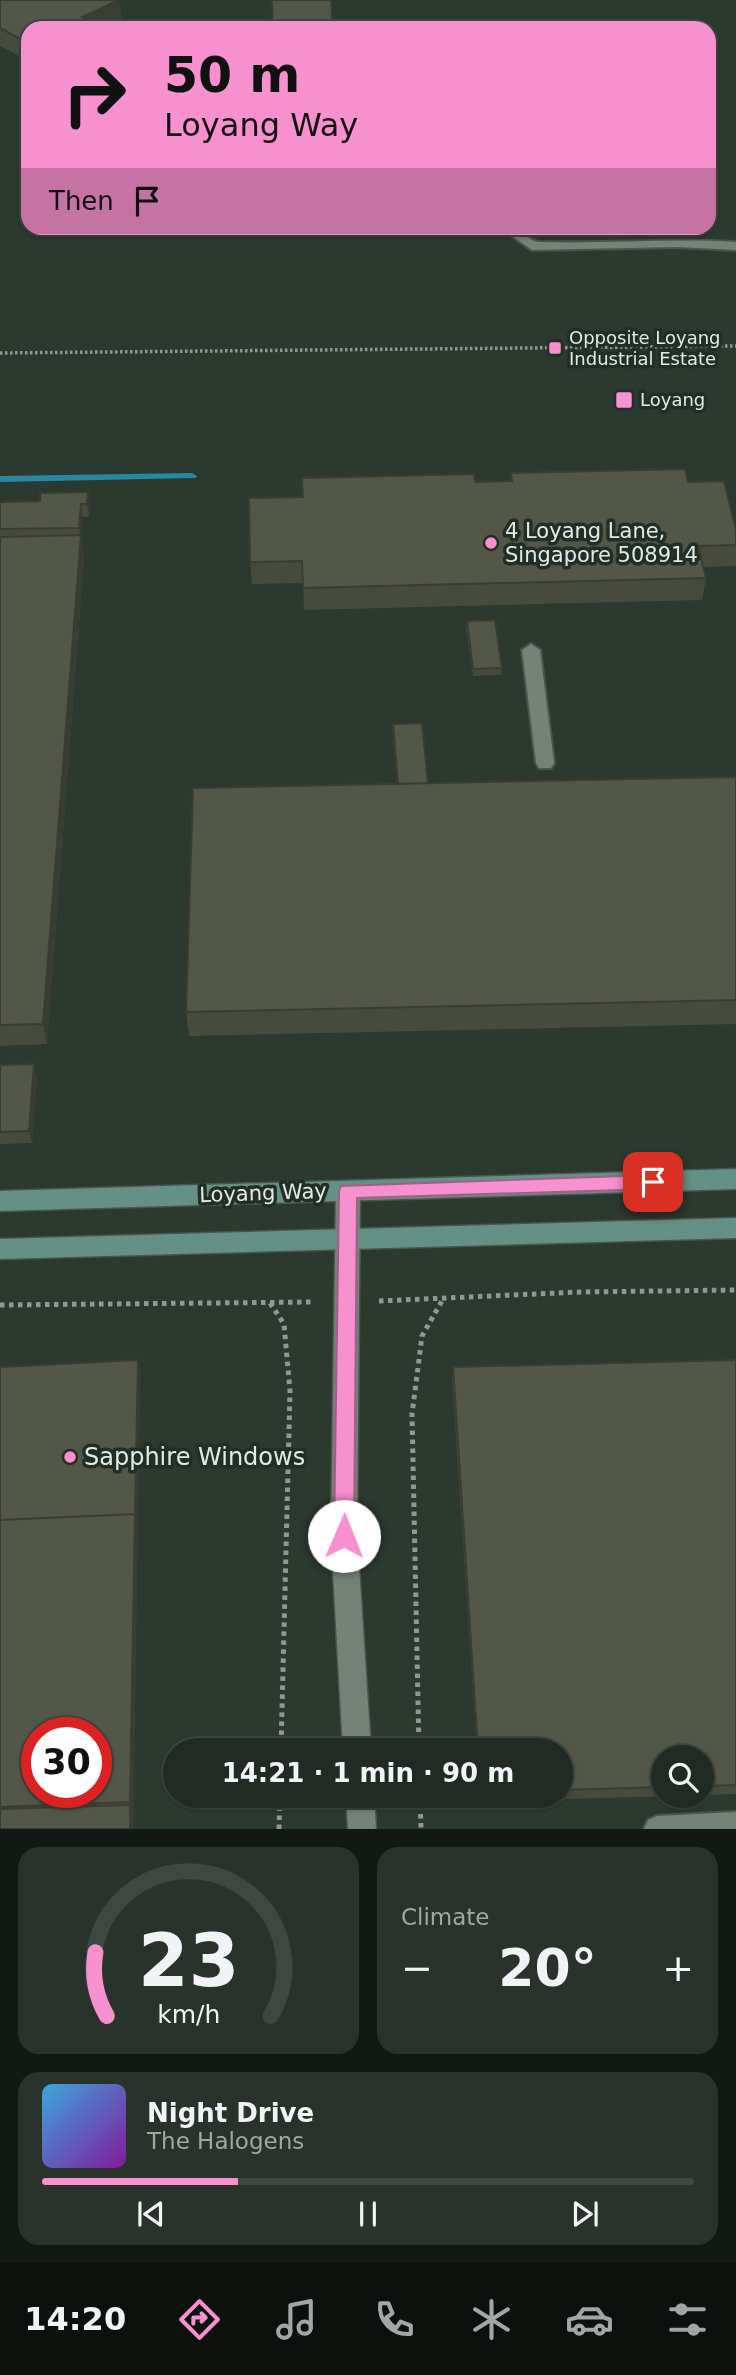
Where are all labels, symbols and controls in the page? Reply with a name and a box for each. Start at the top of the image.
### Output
text: 50 m [164,47,300,104]
icon: right [49,49,140,140]
text: Loyang Way [164,106,358,144]
icon: arrive [128,182,166,220]
text: Then [49,186,114,216]
place label: Opposite Loyang Industrial Estate [569,327,721,369]
marker: Opposite Loyang Industrial Estate [547,340,563,356]
place label: Loyang [640,389,705,410]
marker: Loyang [614,390,634,410]
place label: 4 Loyang Lane, Singapore 508914 [505,519,698,567]
marker: 4 Loyang Lane, Singapore 508914 [483,535,499,551]
pin [623,1152,683,1212]
icon: arrive [634,1163,672,1201]
street label: Loyang Way [199,1179,327,1207]
place label: Sapphire Windows [84,1443,305,1471]
marker: Sapphire Windows [62,1449,78,1465]
position arrow [307,1499,381,1573]
speed limit sign: 30 [21,1717,112,1808]
map controls [651,1745,714,1808]
button: search [651,1745,714,1808]
text: 14:21 · 1 min · 90 m [222,1758,514,1788]
text: Climate [401,1904,490,1930]
text: 23 [138,1919,239,2004]
text: 20° [498,1938,597,1998]
text: − [401,1946,433,1990]
text: + [662,1946,694,1990]
text: km/h [157,2000,220,2029]
text: Night Drive [147,2098,314,2128]
text: The Halogens [147,2128,304,2154]
icon: previous [132,2195,170,2233]
icon: pause [349,2195,387,2233]
icon: next [566,2195,604,2233]
icon: directions [175,2295,224,2344]
icon: music [272,2295,321,2344]
icon: phone [370,2295,419,2344]
icon: climate [467,2295,516,2344]
icon: car [565,2295,614,2344]
icon: filters [663,2295,712,2344]
text: 14:20 [24,2300,126,2338]

